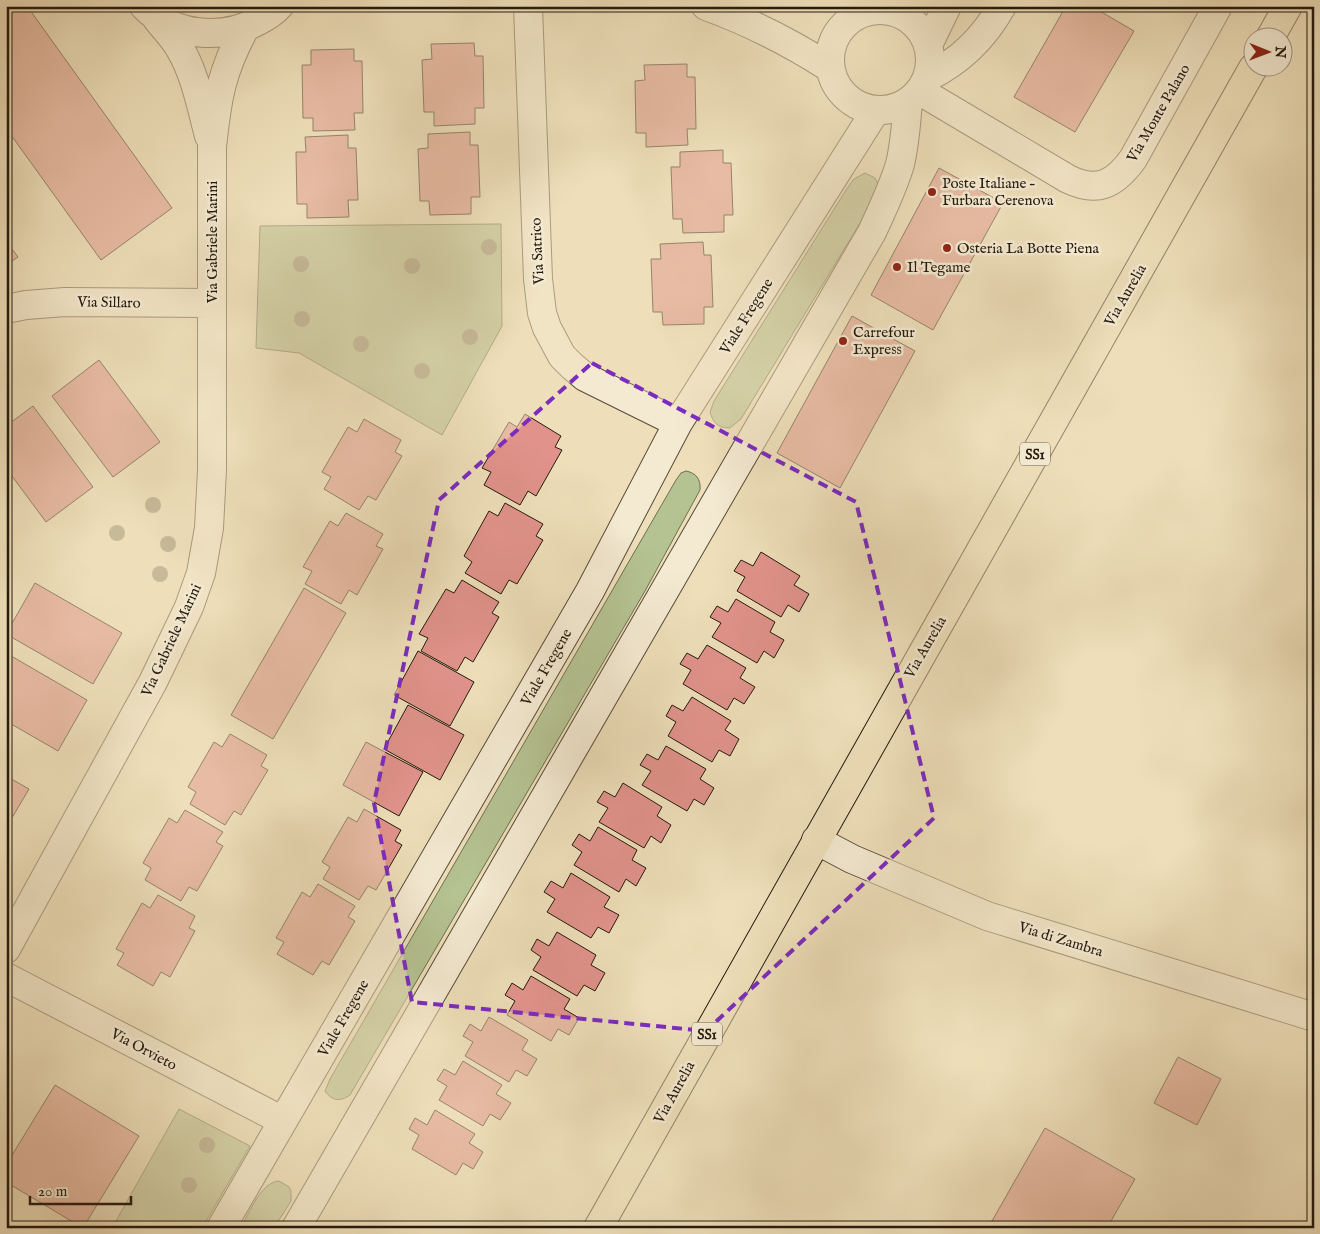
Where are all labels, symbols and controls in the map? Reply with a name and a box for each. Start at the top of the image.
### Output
north arrow [1242,28,1292,78]
text: N [1271,45,1289,58]
street label: Via Monte Palano [1122,61,1194,167]
place label: Poste Italiane – Furbara Cerenova [942,174,1054,210]
street label: Via Gabriele Marini [203,181,222,304]
marker: Poste Italiane – Furbara Cerenova [926,186,938,198]
street label: Via Satrico [526,217,549,286]
place label: Osteria La Botte Piena [957,239,1099,258]
marker: Osteria La Botte Piena [941,242,953,254]
place label: Il Tegame [907,258,970,277]
street label: Via Aurelia [1100,260,1151,331]
marker: Il Tegame [891,261,903,273]
street label: Viale Fregene [715,275,777,359]
street label: Via Sillaro [76,292,141,313]
place label: Carrefour Express [853,323,915,359]
marker: Carrefour Express [837,335,849,347]
road number: SS1 [1020,442,1050,466]
street label: Via Gabriele Marini [137,581,206,701]
street label: Via Aurelia [900,612,951,683]
street label: Viale Fregene [516,625,576,710]
street label: Via di Zambra [1015,917,1106,961]
street label: Viale Fregene [313,976,373,1061]
road number: SS1 [692,1022,722,1046]
street label: Via Orvieto [107,1024,180,1075]
street label: Via Aurelia [649,1057,700,1128]
scale bar [30,1174,131,1206]
text: 20 m [38,1182,68,1201]

